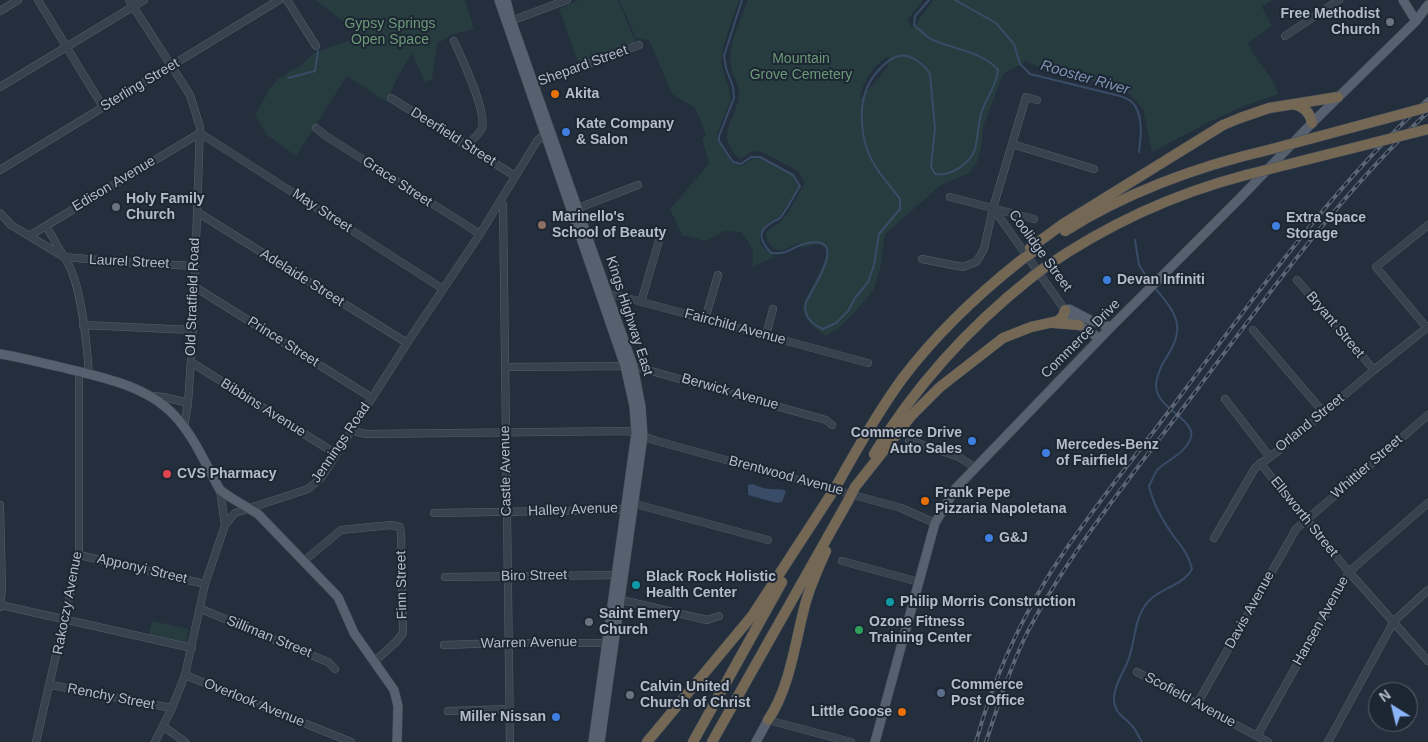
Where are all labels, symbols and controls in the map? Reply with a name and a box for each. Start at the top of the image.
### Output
place label: Free Methodist Church [1280,6,1380,38]
park label: Gypsy Springs Open Space [344,16,436,48]
marker: Free Methodist Church [1384,16,1396,28]
street label: Shepard Street [536,42,630,90]
park label: Mountain Grove Cemetery [750,51,852,84]
street label: Sterling Street [98,55,182,115]
water label: Rooster River [1038,57,1132,99]
place label: Akita [565,86,599,102]
marker: Akita [549,88,561,100]
street label: Deerfield Street [407,104,499,170]
place label: Kate Company & Salon [576,116,674,148]
marker: Kate Company & Salon [560,126,572,138]
street label: Edison Avenue [69,153,159,215]
street label: Grace Street [359,153,435,211]
street label: May Street [289,186,355,236]
place label: Holy Family Church [126,191,205,223]
marker: Holy Family Church [110,201,122,213]
street label: Coolidge Street [1005,207,1075,295]
place label: Marinello's School of Beauty [552,209,666,242]
place label: Extra Space Storage [1286,210,1366,242]
marker: Marinello's School of Beauty [536,219,548,231]
marker: Extra Space Storage [1270,220,1282,232]
street label: Old Stratfield Road [183,238,203,356]
street label: Adelaide Street [257,246,347,310]
street label: Laurel Street [89,252,169,272]
street label: Kings Highway East [602,254,656,378]
place label: Devan Infiniti [1117,272,1205,288]
marker: Devan Infiniti [1101,274,1113,286]
street label: Bryant Street [1302,288,1368,362]
street label: Commerce Drive [1038,296,1124,382]
street label: Fairchild Avenue [683,305,787,349]
street label: Prince Street [244,313,322,371]
street label: Berwick Avenue [680,370,780,414]
street label: Bibbins Avenue [217,375,309,441]
street label: Orland Street [1272,390,1348,456]
street label: Jennings Road [308,400,374,486]
street label: Castle Avenue [497,425,515,517]
place label: Commerce Drive Auto Sales [851,425,962,458]
street label: Whittier Street [1328,432,1406,502]
marker: Commerce Drive Auto Sales [966,435,978,447]
place label: Mercedes-Benz of Fairfield [1056,437,1159,470]
marker: Mercedes-Benz of Fairfield [1040,447,1052,459]
street label: Brentwood Avenue [727,453,845,499]
place label: CVS Pharmacy [177,466,277,482]
marker: CVS Pharmacy [161,468,173,480]
street label: Ellsworth Street [1267,474,1341,560]
place label: Frank Pepe Pizzaria Napoletana [935,485,1066,518]
marker: Frank Pepe Pizzaria Napoletana [919,495,931,507]
street label: Halley Avenue [528,500,618,520]
place label: G&J [999,530,1028,546]
marker: G&J [983,532,995,544]
street label: Rakoczy Avenue [50,550,86,656]
street label: Apponyi Street [95,550,189,588]
street label: Finn Street [393,551,411,619]
street label: Biro Street [501,567,567,585]
street label: Davis Avenue [1222,568,1278,652]
place label: Black Rock Holistic Health Center [646,569,776,602]
street label: Hansen Avenue [1290,573,1352,669]
marker: Black Rock Holistic Health Center [630,579,642,591]
place label: Philip Morris Construction [900,594,1076,610]
marker: Philip Morris Construction [884,596,896,608]
place label: Saint Emery Church [599,606,680,638]
street label: Silliman Street [224,612,314,662]
place label: Ozone Fitness Training Center [869,614,972,646]
marker: Saint Emery Church [583,616,595,628]
marker: Ozone Fitness Training Center [853,624,865,636]
street label: Warren Avenue [481,634,577,652]
street label: Scofield Avenue [1142,669,1238,731]
street label: Overlook Avenue [201,675,307,731]
place label: Commerce Post Office [951,677,1025,710]
place label: Calvin United Church of Christ [640,679,750,712]
street label: Renchy Street [66,680,156,714]
north arrow [1368,682,1418,732]
text: N [1376,686,1394,705]
marker: Commerce Post Office [935,687,947,699]
marker: Calvin United Church of Christ [624,689,636,701]
place label: Little Goose [811,704,892,720]
marker: Little Goose [896,706,908,718]
place label: Miller Nissan [460,709,546,725]
marker: Miller Nissan [550,711,562,723]

